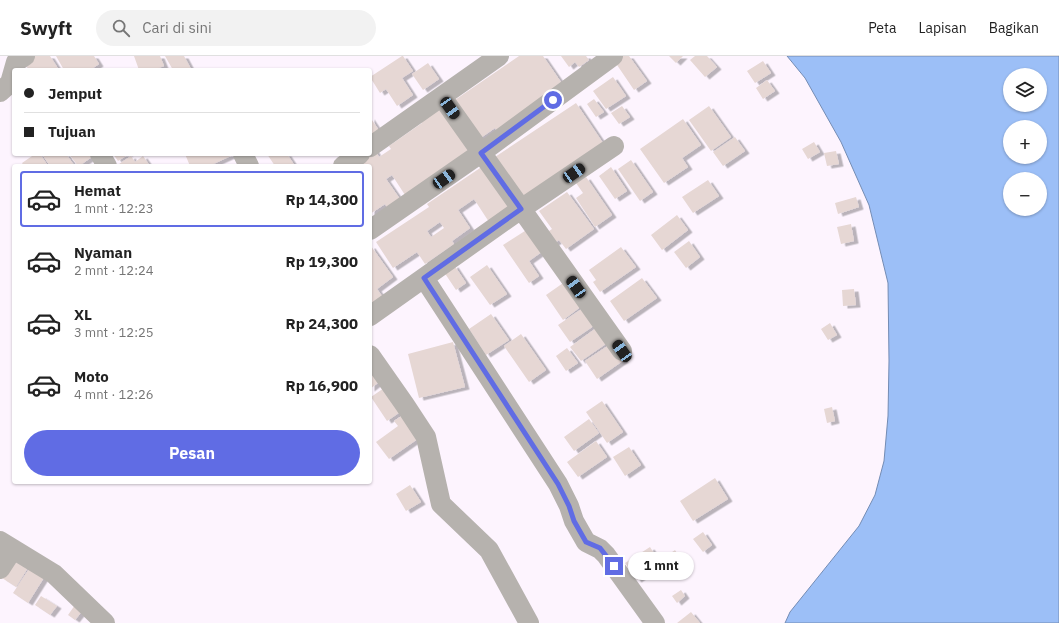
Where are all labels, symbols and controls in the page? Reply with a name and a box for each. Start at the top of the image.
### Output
search box [96,10,376,46]
text: Swyft [20,16,72,40]
icon: search [110,17,132,39]
text: Cari di sini [142,18,212,37]
text: Peta [868,19,896,37]
text: Lapisan [918,19,967,37]
text: Bagikan [989,19,1039,37]
map controls [1003,68,1047,216]
button: layers [1003,68,1047,112]
text: Jemput [48,84,102,103]
route start [544,91,562,109]
car [438,95,462,121]
button: + [1003,120,1047,164]
text: Tujuan [48,122,96,141]
car [561,161,587,185]
car [431,167,457,191]
button: − [1003,172,1047,216]
icon: car [26,181,62,217]
text: Hemat [74,181,121,200]
text: Rp 14,300 [286,190,358,209]
text: 1 mnt · 12:23 [74,200,154,217]
icon: car [26,243,62,279]
text: Nyaman [74,243,132,262]
text: Rp 19,300 [286,252,358,271]
text: 2 mnt · 12:24 [74,262,154,279]
car [564,274,588,300]
icon: car [26,305,62,341]
text: XL [74,305,92,324]
text: Rp 24,300 [286,314,358,333]
text: 3 mnt · 12:25 [74,324,154,341]
car [610,338,634,364]
icon: car [26,367,62,403]
text: Moto [74,367,109,386]
text: Rp 16,900 [286,376,358,395]
text: 4 mnt · 12:26 [74,386,154,403]
button: Pesan [24,430,360,476]
callout: 1 mnt [628,552,694,580]
route end [605,557,623,575]
text: 1 mnt [643,557,679,574]

